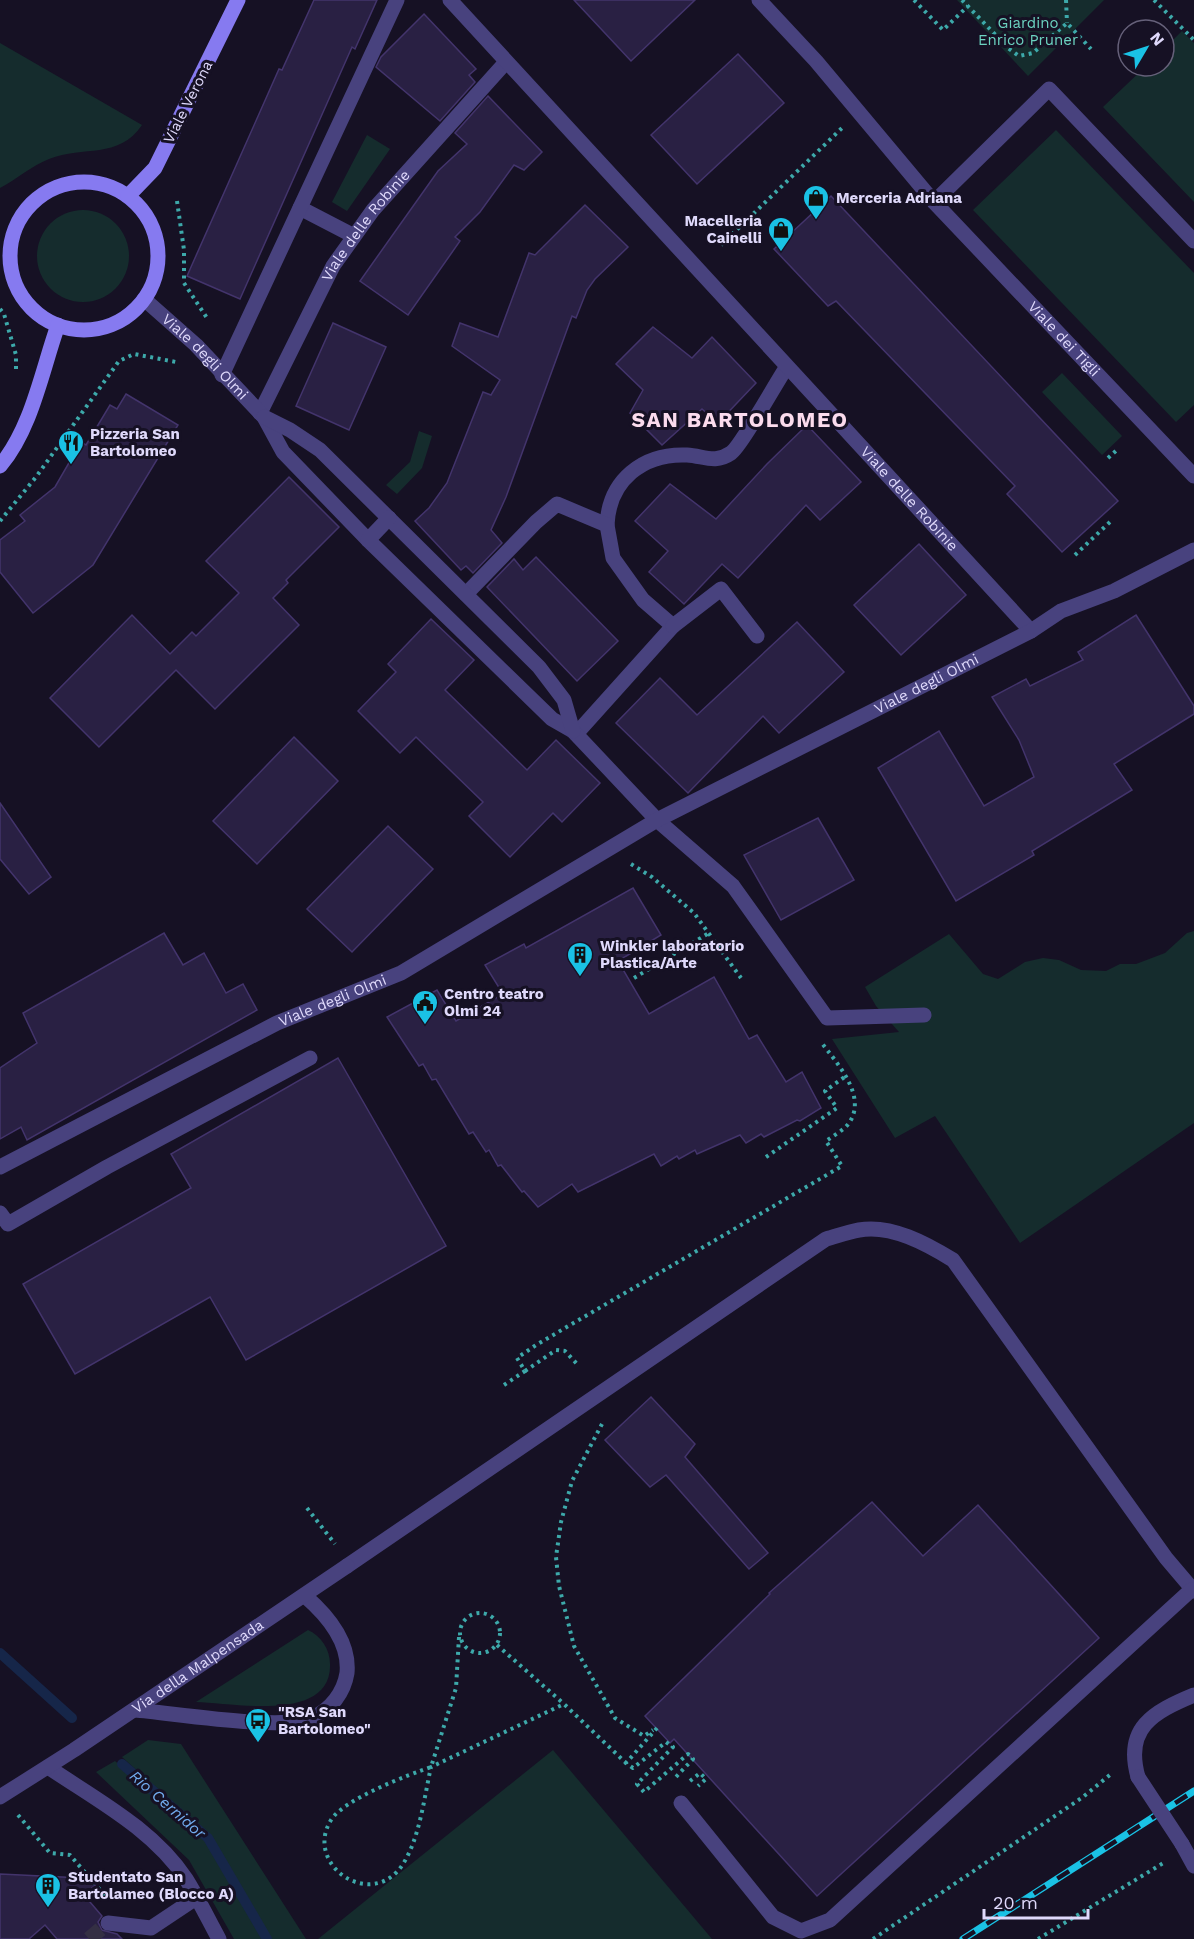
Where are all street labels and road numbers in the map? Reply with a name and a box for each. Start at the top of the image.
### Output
street label: Viale Verona [159,57,217,146]
street label: Viale delle Robinie [318,166,414,284]
street label: Viale dei Tigli [1024,298,1104,380]
street label: Viale degli Olmi [158,310,252,403]
street label: Viale delle Robinie [857,443,962,555]
street label: Viale degli Olmi [871,650,982,718]
street label: Viale degli Olmi [276,971,389,1030]
street label: Via della Malpensada [129,1615,268,1717]

